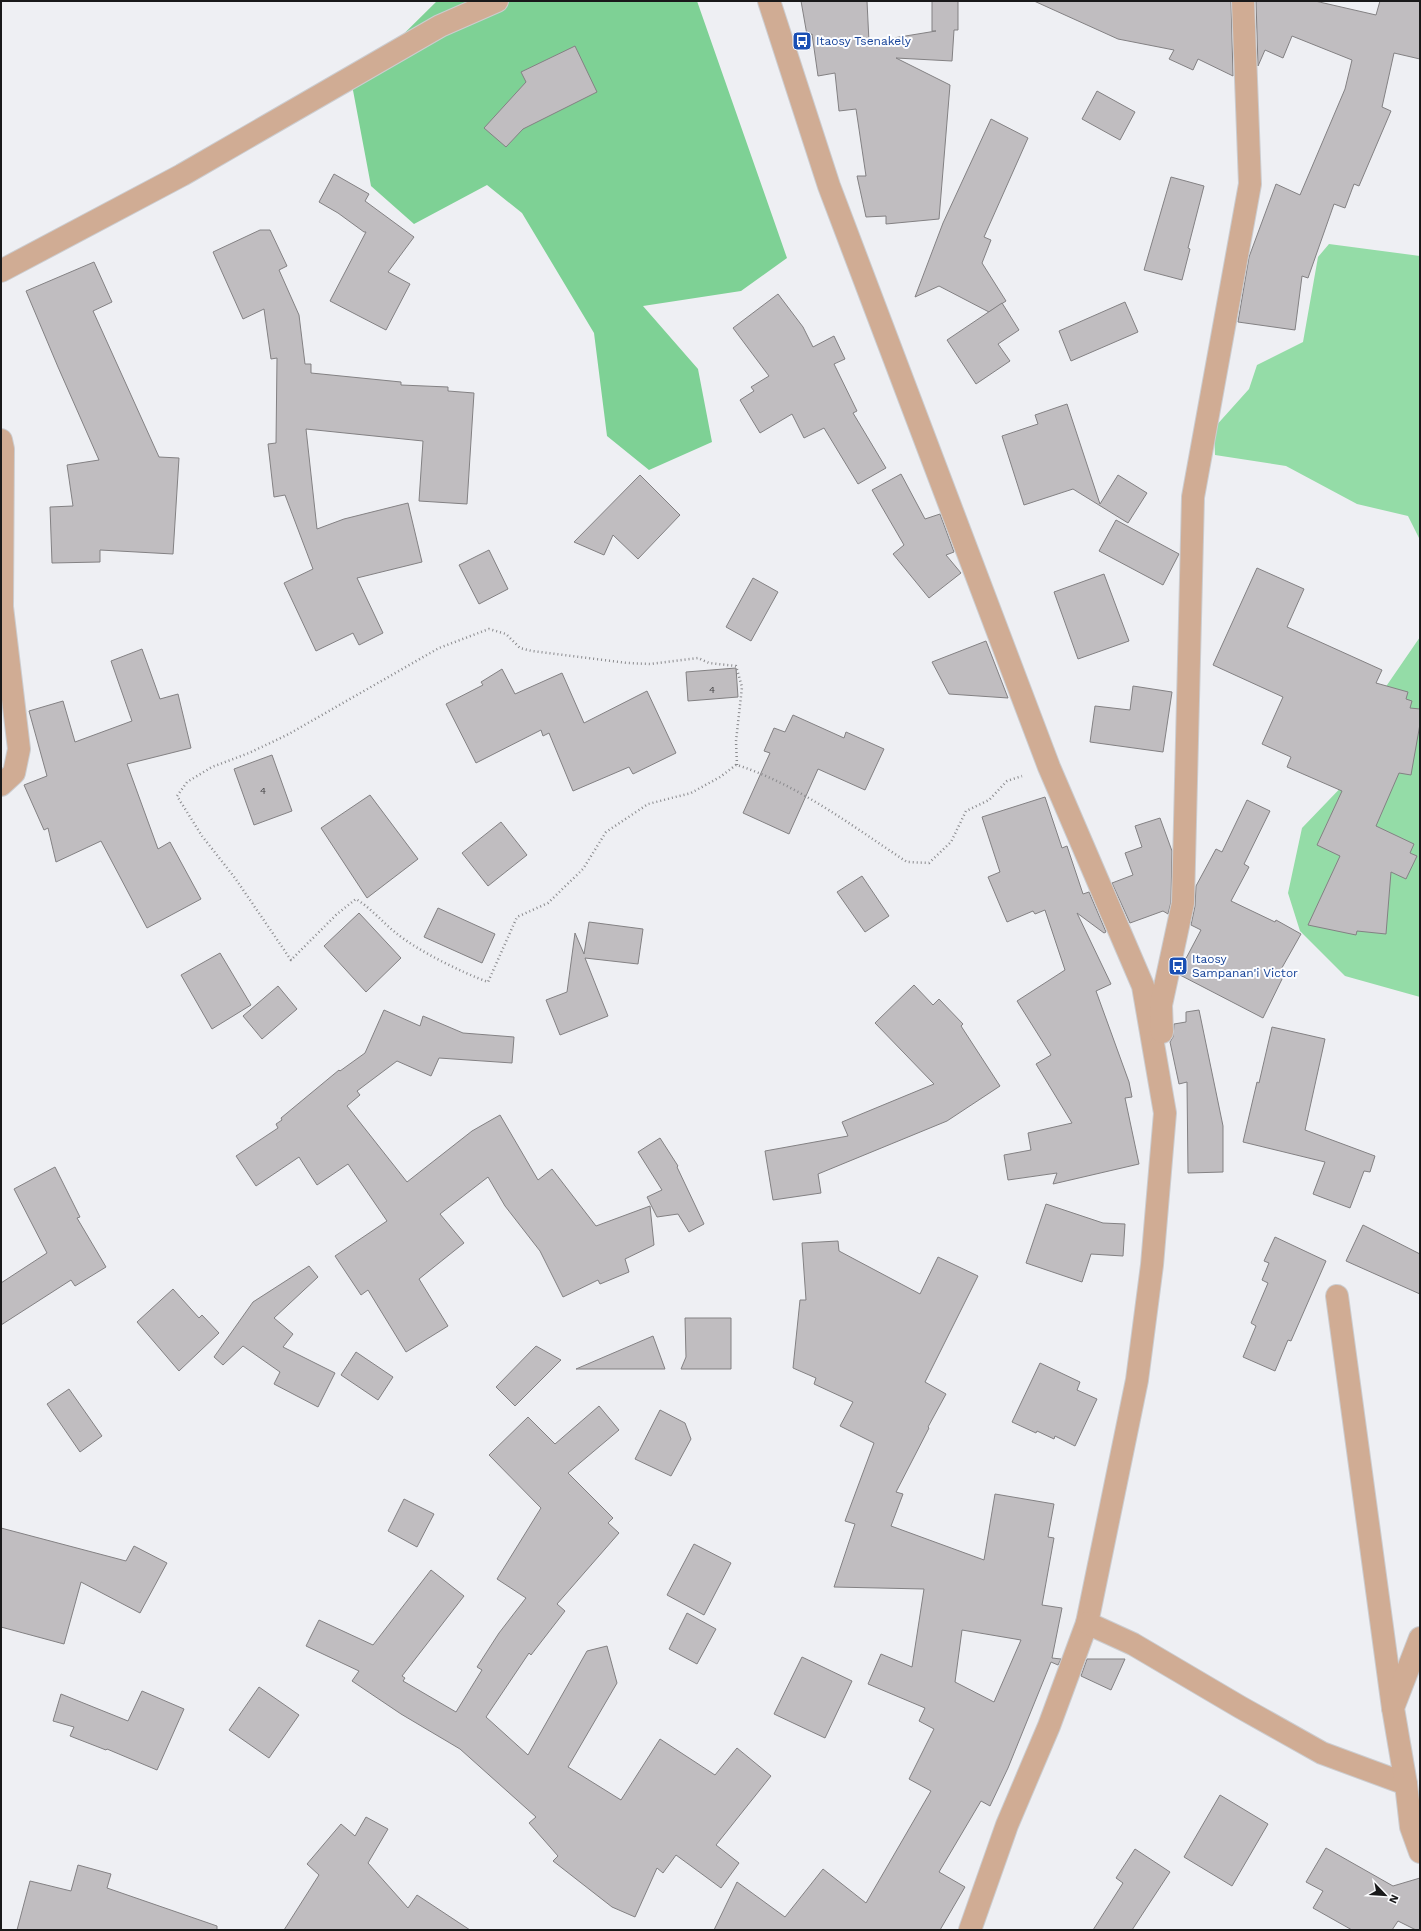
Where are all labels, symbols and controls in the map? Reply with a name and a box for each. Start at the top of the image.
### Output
bus stop icon: Itaosy Tsenakely [791,30,813,52]
place label: Itaosy Tsenakely [816,34,912,48]
house number: 4 [709,684,715,695]
house number: 4 [260,785,266,796]
place label: Itaosy Sampanan'i Victor [1192,952,1298,980]
bus stop icon: Itaosy Sampanan'i Victor [1167,955,1189,977]
north arrow [1365,1875,1405,1915]
text: N [1386,1893,1401,1905]

